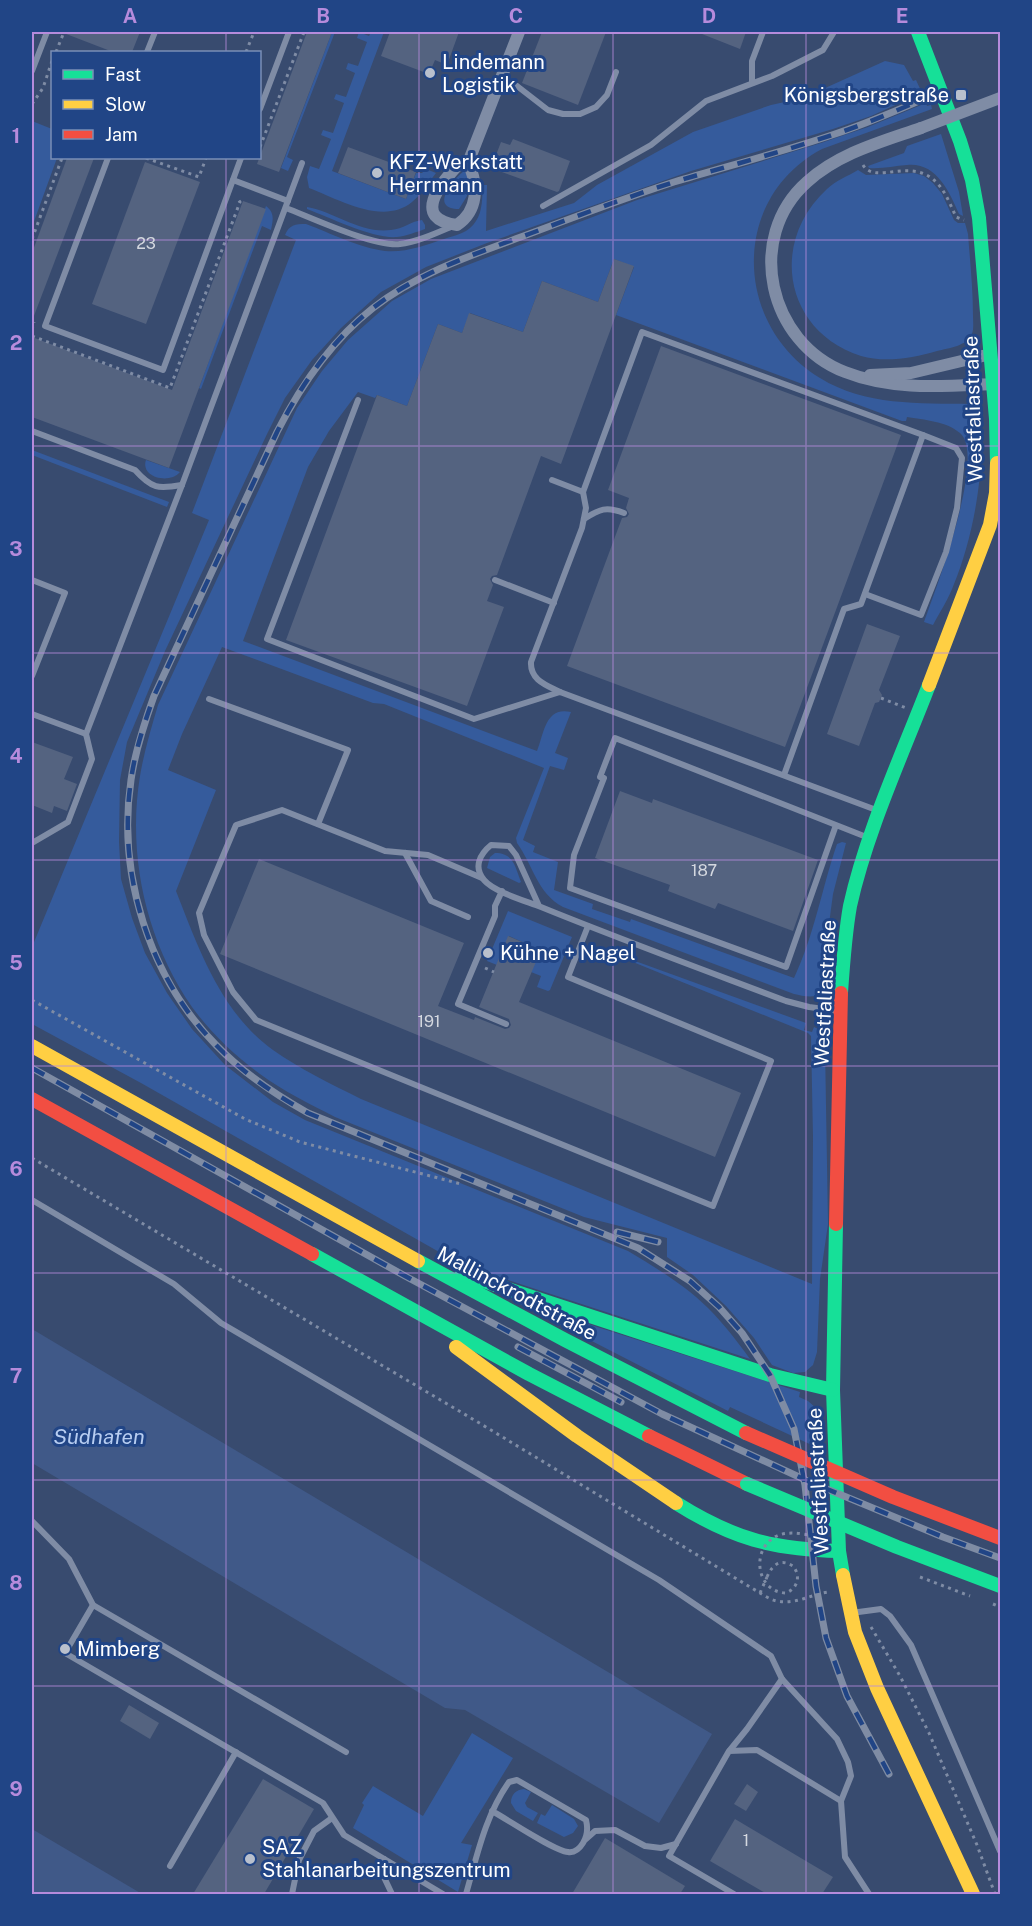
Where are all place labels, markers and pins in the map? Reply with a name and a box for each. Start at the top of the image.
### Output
place label: Lindemann Logistik [442,50,545,97]
marker: Lindemann Logistik [423,66,437,80]
place label: Königsbergstraße [784,83,949,107]
marker: Königsbergstraße [954,88,968,102]
place label: KFZ-Werkstatt Herrmann [389,150,523,197]
marker: KFZ-Werkstatt Herrmann [370,166,384,180]
place label: Kühne + Nagel [500,941,635,965]
marker: Kühne + Nagel [481,946,495,960]
place label: Mimberg [77,1637,160,1661]
marker: Mimberg [58,1642,72,1656]
place label: SAZ Stahlanarbeitungszentrum [262,1835,511,1882]
marker: SAZ Stahlanarbeitungszentrum [243,1852,257,1866]

